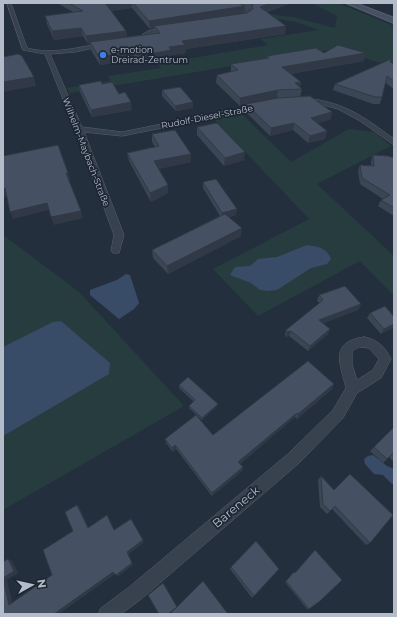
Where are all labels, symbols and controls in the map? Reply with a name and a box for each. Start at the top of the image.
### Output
place label: e-motion Dreirad-Zentrum [111,44,188,65]
marker: e-motion Dreirad-Zentrum [98,50,108,60]
street label: Wilhelm-Maybach-Straße [61,96,112,208]
street label: Rudolf-Diesel-Straße [160,102,254,131]
street label: Bareneck [209,482,263,531]
north arrow [12,565,52,605]
text: N [34,578,49,589]

